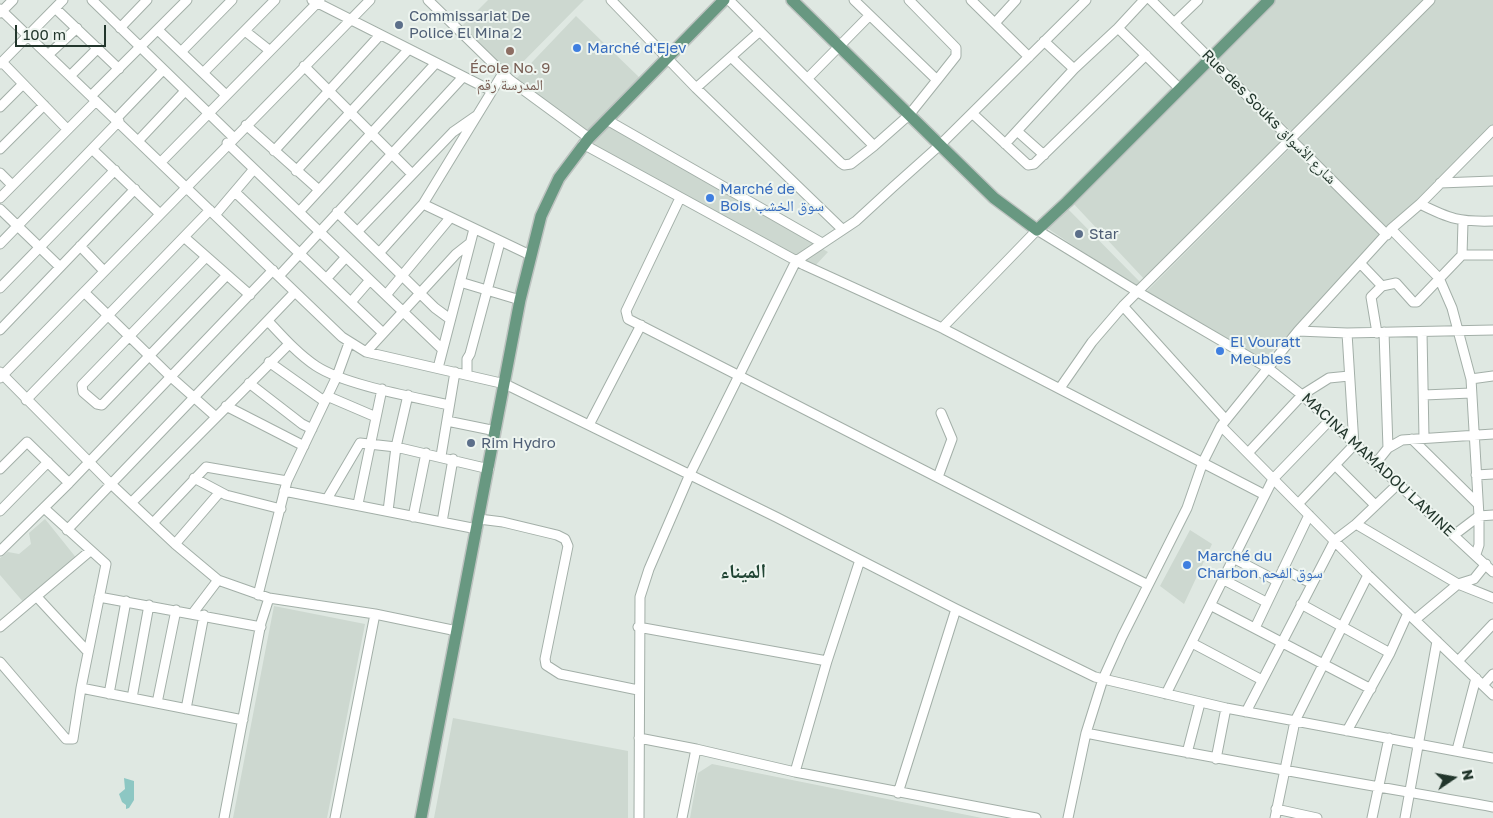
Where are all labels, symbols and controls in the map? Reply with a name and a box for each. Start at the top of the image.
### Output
place label: Commissariat De Police El Mina 2 [409,7,530,42]
scale bar [18,15,109,47]
marker: Commissariat De Police El Mina 2 [393,19,405,31]
text: 100 m [23,25,66,43]
place label: Marché d'Ejev [587,39,686,57]
marker: Marché d'Ejev [571,42,583,54]
marker: École No. 9 المدرسة رقم [504,45,516,57]
street label: Rue des Souks شارع الأسواق [1198,46,1340,188]
place label: École No. 9 المدرسة رقم [470,59,550,94]
place label: Marché de Bois سوق الخشب [720,180,824,215]
marker: Marché de Bois سوق الخشب [704,192,716,204]
place label: Star [1089,225,1119,243]
marker: Star [1073,228,1085,240]
place label: El Vouratt Meubles [1230,333,1301,368]
marker: El Vouratt Meubles [1214,345,1226,357]
street label: MACINA MAMADOU LAMINE [1298,389,1458,541]
place label: Rim Hydro [481,434,556,452]
marker: Rim Hydro [465,437,477,449]
place label: Marché du Charbon سوق الفحم [1197,547,1323,582]
marker: Marché du Charbon سوق الفحم [1181,559,1193,571]
district label: الميناء [720,560,766,584]
north arrow [1428,753,1478,803]
text: N [1459,768,1478,782]

